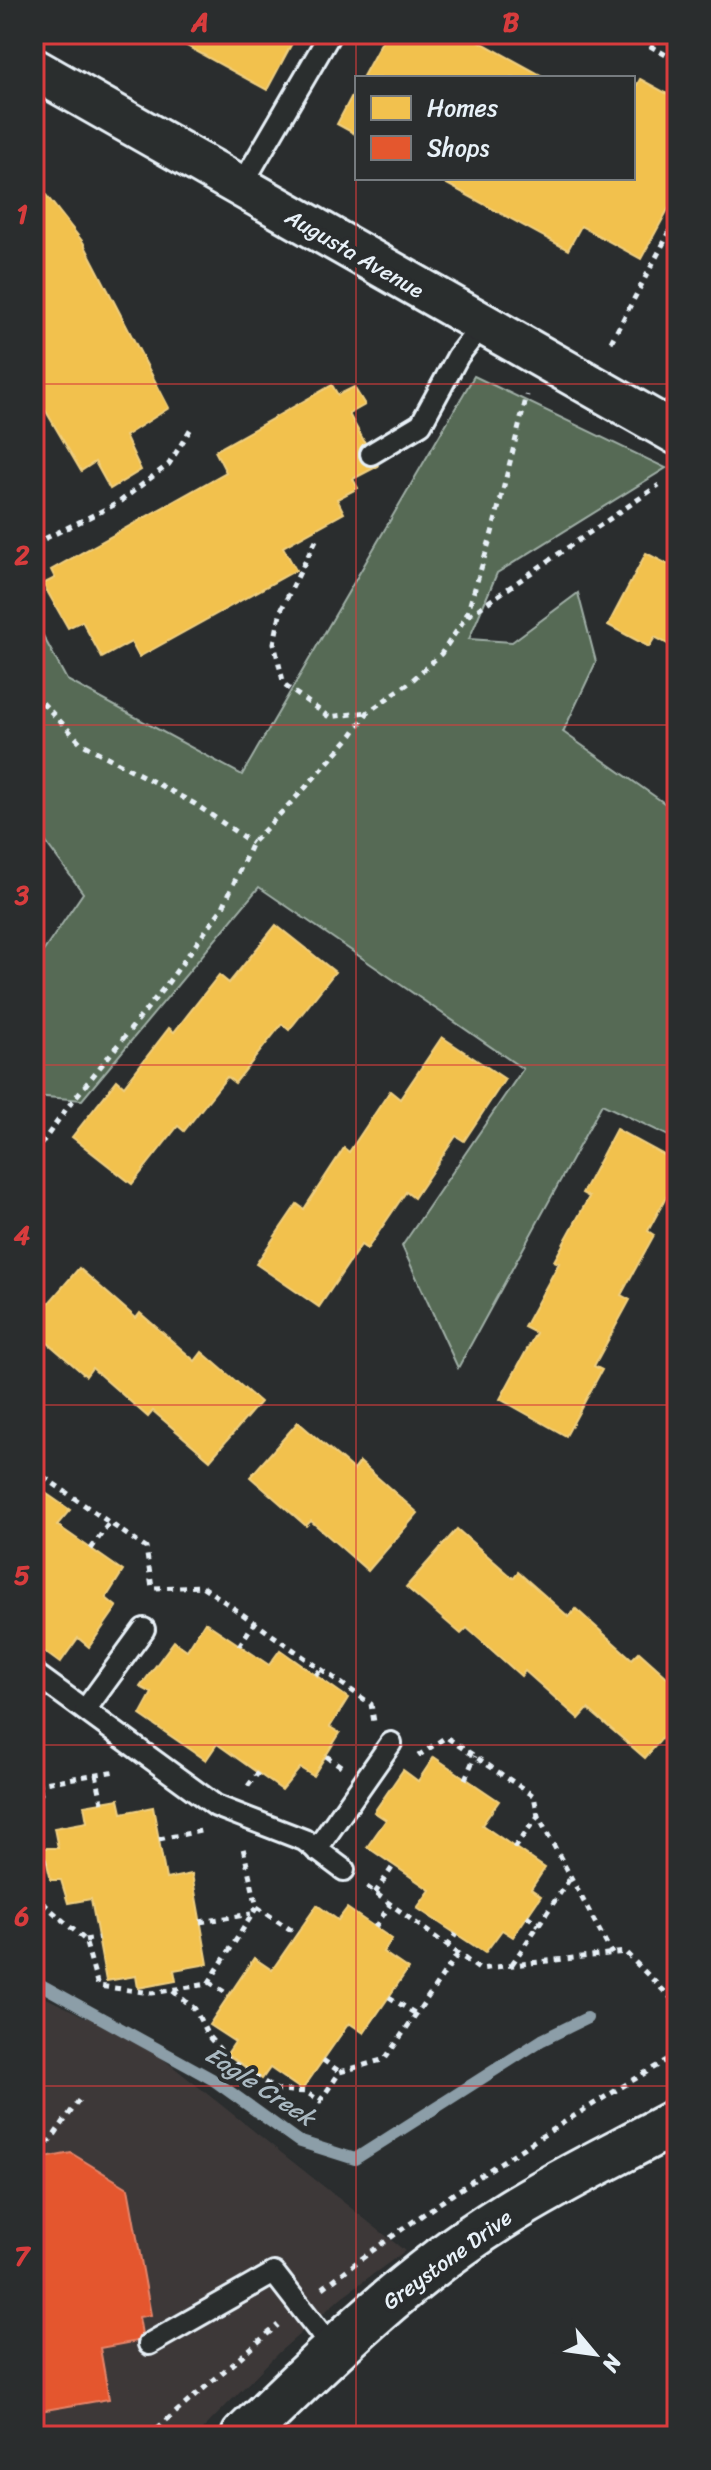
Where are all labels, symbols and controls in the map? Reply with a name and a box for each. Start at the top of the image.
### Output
text: A [190,0,209,45]
text: B [503,0,520,45]
legend [355,76,635,180]
text: Homes [427,87,498,129]
text: Shops [427,127,490,169]
text: 1 [16,191,28,237]
street label: Augusta Avenue [277,197,432,309]
text: 2 [13,532,30,578]
text: 3 [14,872,30,918]
text: 4 [14,1212,30,1258]
text: 5 [14,1552,30,1598]
text: 6 [14,1893,30,1939]
water label: Eagle Creek [196,2035,326,2139]
street label: Greystone Drive [374,2199,521,2320]
text: 7 [15,2233,32,2279]
north arrow [555,2314,635,2394]
text: N [591,2346,633,2380]

